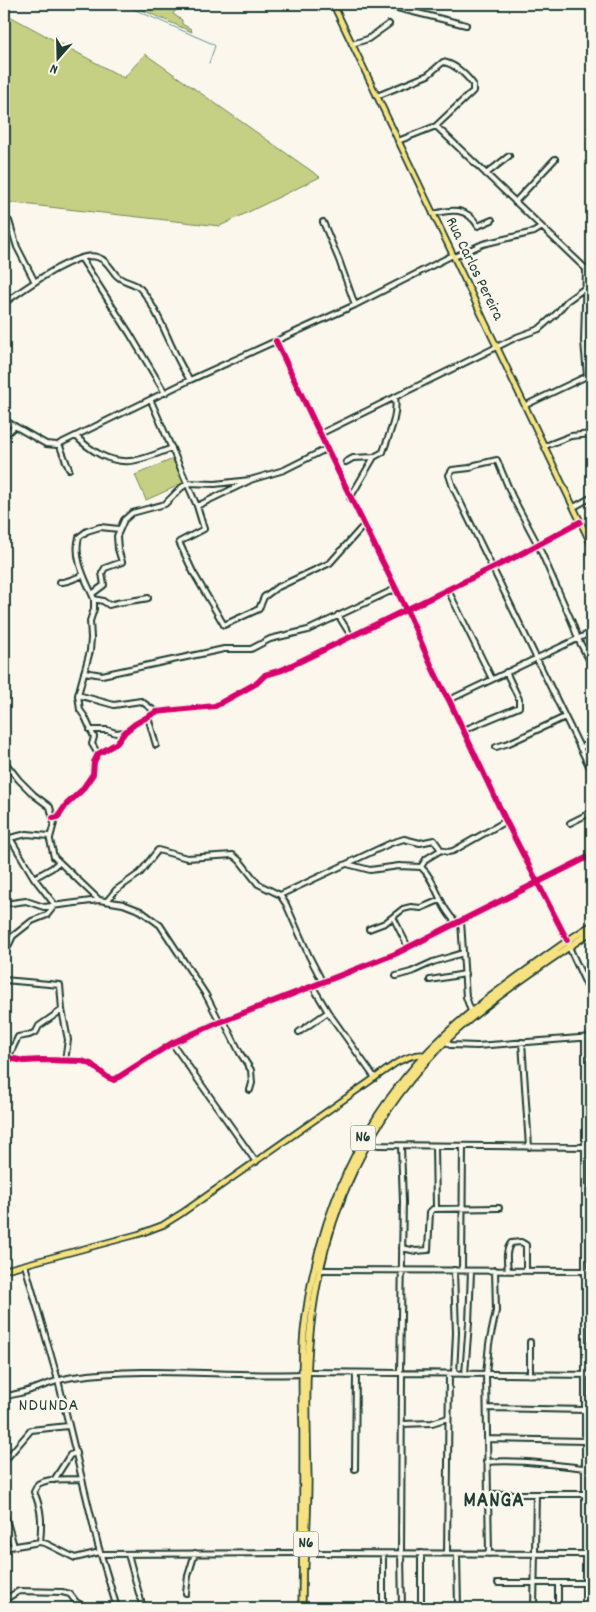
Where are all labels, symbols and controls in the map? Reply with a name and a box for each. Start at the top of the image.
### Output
north arrow [32,32,82,82]
text: N [47,58,61,79]
street label: Rua Carlos Pereira [439,214,509,325]
road number: N6 [350,1126,376,1150]
district label: NDUNDA [19,1394,79,1419]
district label: MANGA [463,1487,525,1517]
road number: N6 [294,1532,318,1556]

